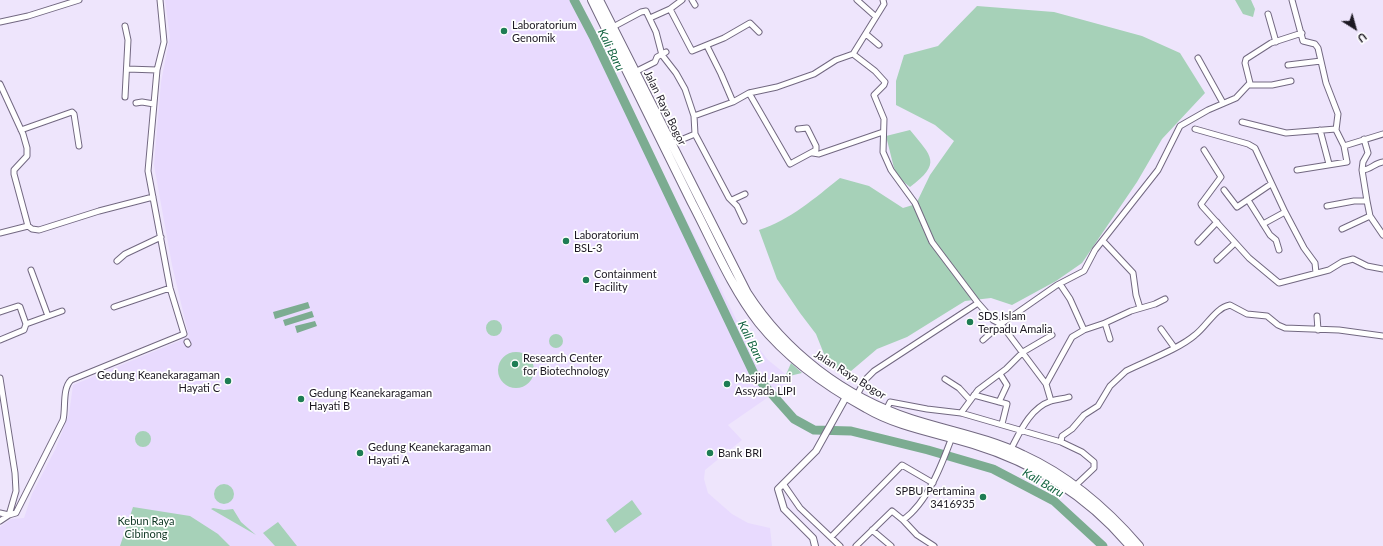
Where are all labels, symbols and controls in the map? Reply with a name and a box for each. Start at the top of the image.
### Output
north arrow [1335,8,1375,48]
place label: Laboratorium Genomik [512,18,577,44]
marker: Laboratorium Genomik [499,26,509,36]
water label: Kali Baru [595,27,627,73]
text: U [1355,30,1370,46]
street label: Jalan Raya Bogor [641,68,689,148]
place label: Laboratorium BSL-3 [574,228,639,254]
marker: Laboratorium BSL-3 [561,236,571,246]
place label: Containment Facility [594,267,657,293]
marker: Containment Facility [581,275,591,285]
place label: SDS Islam Terpadu Amalia [978,309,1052,335]
marker: SDS Islam Terpadu Amalia [965,317,975,327]
water label: Kali Baru [735,319,767,365]
street label: Jalan Raya Bogor [812,348,888,402]
place label: Research Center for Biotechnology [523,351,609,377]
marker: Research Center for Biotechnology [510,359,520,369]
place label: Gedung Keanekaragaman Hayati C [97,368,220,394]
place label: Masjid Jami Assyada LIPI [735,371,796,397]
marker: Gedung Keanekaragaman Hayati C [223,376,233,386]
marker: Masjid Jami Assyada LIPI [722,379,732,389]
place label: Gedung Keanekaragaman Hayati B [309,386,432,412]
marker: Gedung Keanekaragaman Hayati B [296,394,306,404]
place label: Gedung Keanekaragaman Hayati A [368,440,491,466]
place label: Bank BRI [718,446,762,460]
marker: Gedung Keanekaragaman Hayati A [355,448,365,458]
marker: Bank BRI [705,448,715,458]
water label: Kali Baru [1020,465,1066,501]
place label: SPBU Pertamina 3416935 [896,484,975,510]
marker: SPBU Pertamina 3416935 [978,492,988,502]
park label: Kebun Raya Cibinong [117,514,175,540]

